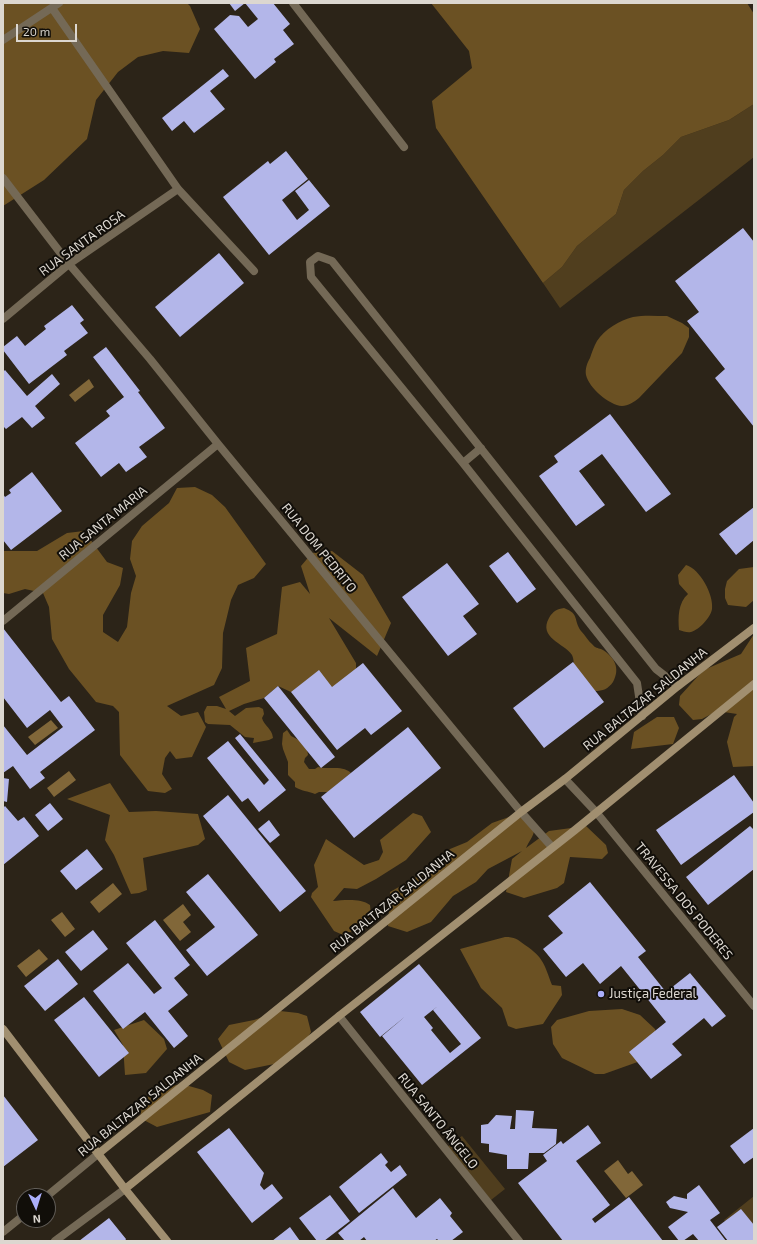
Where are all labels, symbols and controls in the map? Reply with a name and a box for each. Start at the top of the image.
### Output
scale bar [18,16,79,42]
text: 20 m [23,24,50,38]
street label: RUA SANTA ROSA [36,207,128,279]
street label: RUA SANTA MARIA [56,483,150,563]
street label: RUA DOM PEDRITO [278,500,360,596]
street label: RUA BALTAZAR SALDANHA [580,644,710,754]
street label: TRAVESSA DOS PODERES [632,839,736,963]
street label: RUA BALTAZAR SALDANHA [327,846,457,956]
place label: Justiça Federal [609,986,696,1002]
marker: Justiça Federal [596,989,606,999]
street label: RUA BALTAZAR SALDANHA [75,1050,205,1160]
street label: RUA SANTO ÂNGELO [395,1070,481,1172]
north arrow [16,1188,56,1228]
text: N [32,1213,41,1226]

